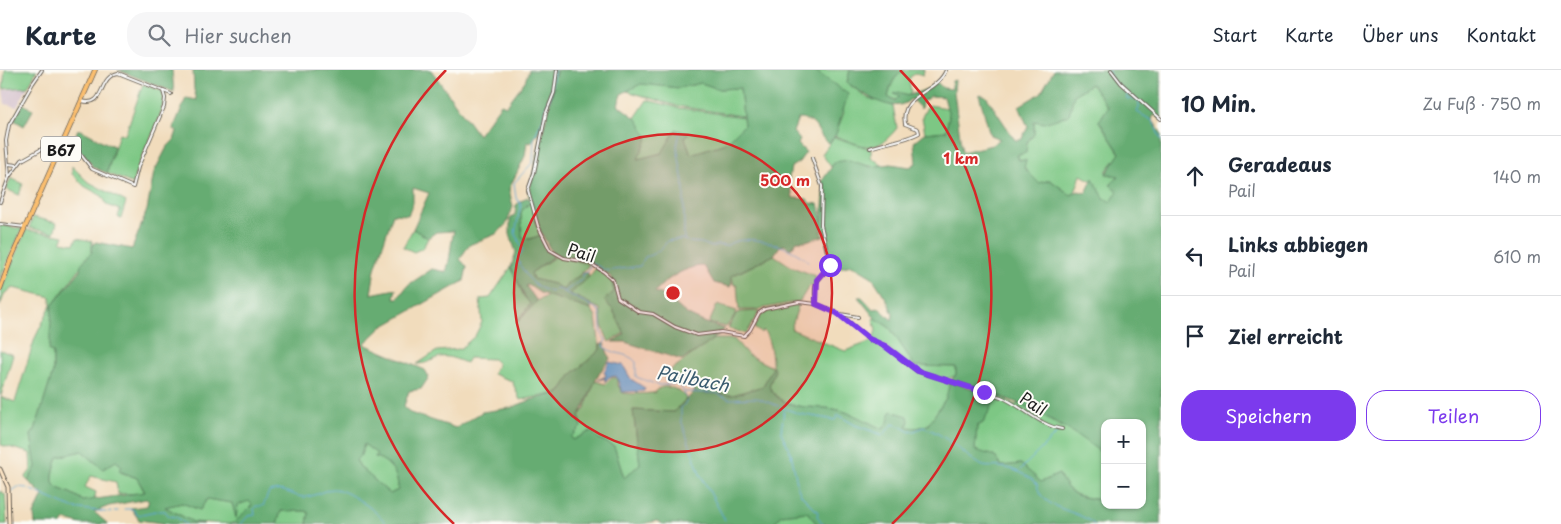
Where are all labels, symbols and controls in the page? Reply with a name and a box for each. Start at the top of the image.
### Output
search box [127,12,477,57]
text: Karte [25,17,97,53]
icon: search [145,21,173,49]
text: Hier suchen [185,21,292,49]
text: Start [1212,21,1257,48]
text: Karte [1285,21,1334,48]
text: Über uns [1362,21,1438,48]
text: Kontakt [1466,21,1536,48]
text: 10 Min. [1181,87,1256,119]
text: Zu Fuß · 750 m [1422,91,1541,115]
road number: B67 [41,136,81,162]
text: 1 km [943,146,979,169]
text: Geradeaus [1228,150,1332,178]
icon: ahead [1181,162,1209,190]
text: 140 m [1493,164,1541,188]
text: 500 m [760,168,810,191]
text: Pail [1228,178,1256,202]
text: Links abbiegen [1228,230,1368,258]
street label: Pail [565,236,599,268]
icon: left [1181,242,1209,270]
text: 610 m [1493,244,1541,268]
route start [819,254,842,277]
text: Pail [1228,258,1256,282]
centre of rings [664,284,682,302]
icon: arrive [1181,322,1209,350]
text: Ziel erreicht [1228,322,1343,350]
water label: Pailbach [655,358,732,398]
route end [973,381,996,404]
street label: Pail [1016,385,1052,421]
button: Speichern [1181,390,1356,441]
button: Teilen [1366,390,1541,441]
map controls [1101,419,1146,509]
button: + [1101,419,1146,464]
button: − [1101,464,1146,509]

